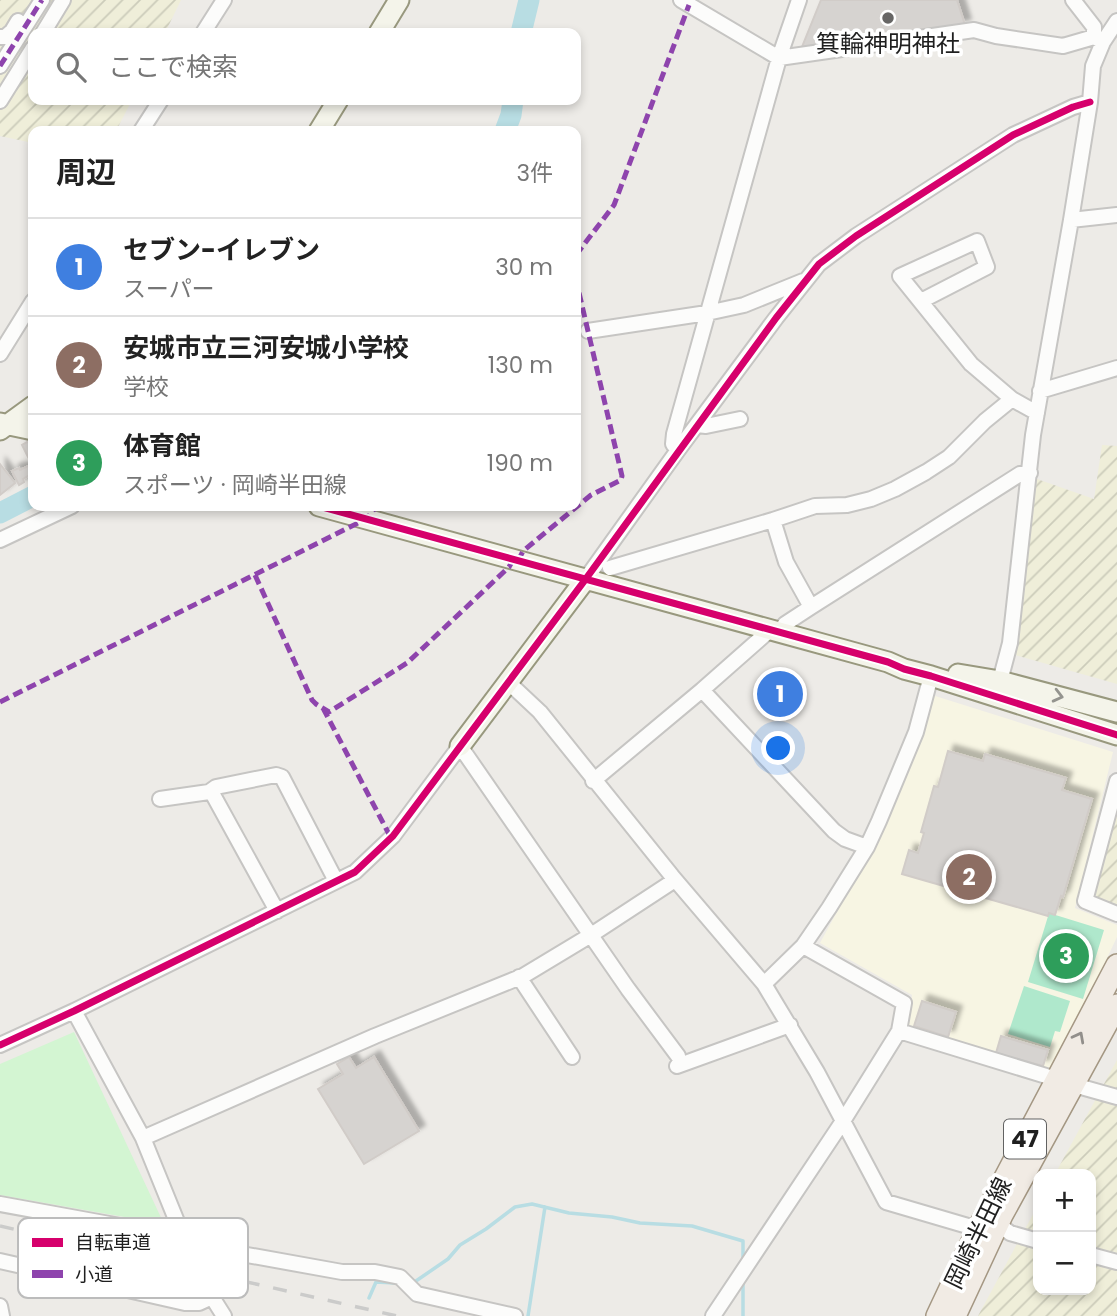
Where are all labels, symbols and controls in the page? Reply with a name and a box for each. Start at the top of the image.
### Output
marker: 箕輪神明神社 [880,10,896,26]
place label: 箕輪神明神社 [816,27,960,60]
search box [28,28,581,105]
icon: search [52,48,90,86]
text: ここで検索 [108,49,238,85]
text: 周辺 [56,151,116,194]
text: 3件 [516,157,553,189]
text: セブン-イレブン [123,232,320,268]
text: 1 [75,251,83,283]
text: 30 m [495,251,553,283]
text: スーパー [123,273,215,305]
text: 安城市立三河安城小学校 [123,330,409,366]
text: 2 [72,349,86,381]
text: 130 m [488,349,553,381]
text: 学校 [123,371,169,403]
text: 体育館 [123,428,201,464]
text: 3 [72,447,86,479]
text: 190 m [487,447,553,479]
text: スポーツ · 岡崎半田線 [123,469,347,501]
pin: 1 [757,668,803,720]
one-way arrow [1052,688,1064,702]
your location [761,731,795,765]
pin: 2 [946,851,992,903]
pin: 3 [1043,930,1089,982]
one-way arrow [1070,1031,1084,1044]
road number: 47 [1004,1120,1046,1158]
map controls [1033,1169,1096,1295]
button: + [1033,1169,1096,1232]
street label: 岡崎半田線 [937,1172,1019,1294]
legend [18,1218,248,1298]
text: 自転車道 [75,1229,151,1256]
button: − [1033,1232,1096,1295]
text: 小道 [75,1261,113,1288]

